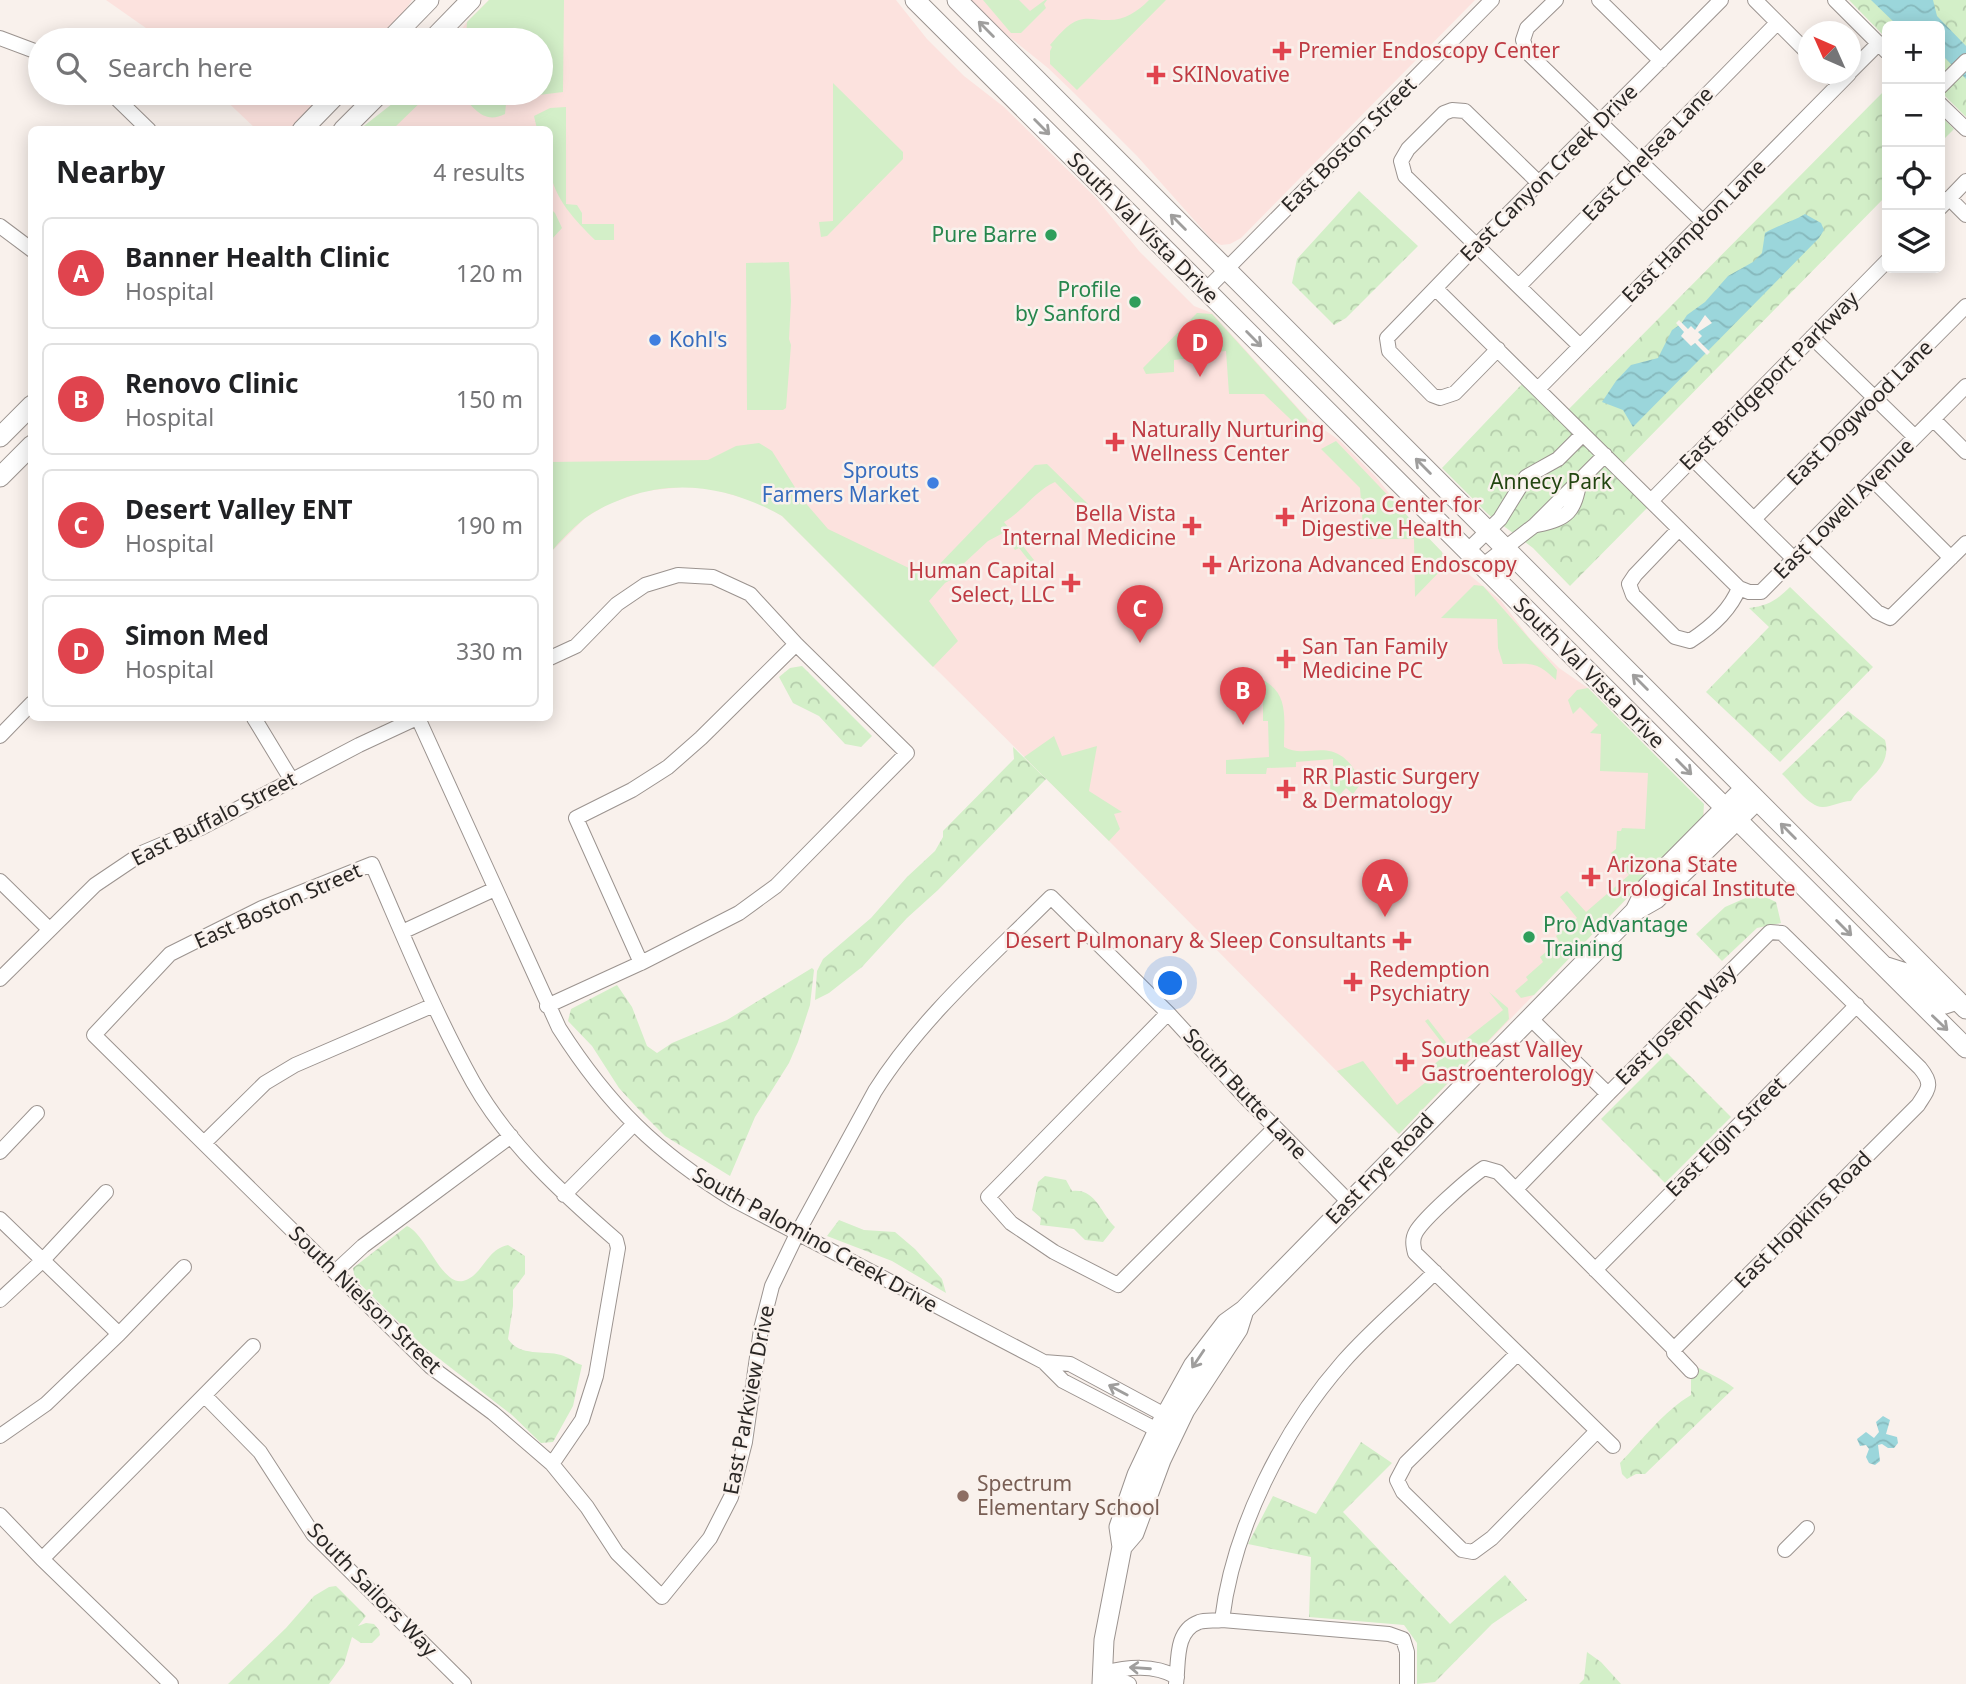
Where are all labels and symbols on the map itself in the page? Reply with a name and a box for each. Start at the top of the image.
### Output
one-way arrow [978,21,995,38]
north arrow [1798,21,1861,84]
place label: Premier Endoscopy Center [1298,36,1560,64]
marker: Premier Endoscopy Center [1272,41,1292,61]
place label: SKINovative [1172,60,1290,88]
marker: SKINovative [1146,65,1166,85]
street label: East Boston Street [1275,70,1422,218]
street label: East Canyon Creek Drive [1453,77,1643,267]
street label: East Chelsea Lane [1576,80,1719,227]
one-way arrow [1034,118,1051,135]
street label: South Val Vista Drive [1062,146,1225,309]
street label: East Hampton Lane [1615,152,1771,308]
one-way arrow [1170,213,1187,230]
place label: Pure Barre [932,220,1037,248]
marker: Pure Barre [1043,227,1059,243]
place label: Profile by Sanford [1015,275,1121,327]
street label: East Bridgeport Parkway [1673,284,1864,476]
marker: Profile by Sanford [1127,294,1143,310]
pin: D [1177,319,1223,377]
place label: Kohl's [669,325,727,353]
one-way arrow [1245,330,1262,347]
marker: Kohl's [647,332,663,348]
street label: East Dogwood Lane [1780,333,1938,491]
place label: Naturally Nurturing Wellness Center [1131,415,1325,467]
marker: Naturally Nurturing Wellness Center [1105,432,1125,452]
street label: East Lowell Avenue [1767,432,1920,585]
place label: Sprouts Farmers Market [762,456,919,508]
one-way arrow [1415,457,1432,474]
park label: Annecy Park [1490,467,1613,495]
marker: Sprouts Farmers Market [925,475,941,491]
place label: Arizona Center for Digestive Health [1301,490,1482,542]
place label: Bella Vista Internal Medicine [1003,499,1176,551]
marker: Arizona Center for Digestive Health [1275,507,1295,527]
marker: Bella Vista Internal Medicine [1182,516,1202,536]
place label: Arizona Advanced Endoscopy [1228,550,1517,578]
marker: Arizona Advanced Endoscopy [1202,555,1222,575]
place label: Human Capital Select, LLC [908,556,1055,608]
marker: Human Capital Select, LLC [1061,573,1081,593]
pin: C [1117,585,1163,643]
street label: South Val Vista Drive [1508,591,1671,754]
place label: San Tan Family Medicine PC [1302,632,1448,684]
marker: San Tan Family Medicine PC [1276,649,1296,669]
pin: B [1220,667,1266,725]
one-way arrow [1631,674,1648,691]
one-way arrow [1675,758,1692,775]
place label: RR Plastic Surgery & Dermatology [1302,762,1479,814]
street label: East Buffalo Street [126,764,301,872]
marker: RR Plastic Surgery & Dermatology [1276,779,1296,799]
one-way arrow [1780,823,1797,840]
place label: Arizona State Urological Institute [1607,850,1796,902]
street label: East Boston Street [190,855,366,955]
pin: A [1362,859,1408,917]
marker: Arizona State Urological Institute [1581,867,1601,887]
place label: Pro Advantage Training [1543,910,1688,962]
one-way arrow [1836,920,1853,937]
place label: Desert Pulmonary & Sleep Consultants [1005,926,1386,954]
marker: Pro Advantage Training [1521,929,1537,945]
marker: Desert Pulmonary & Sleep Consultants [1392,931,1412,951]
place label: Redemption Psychiatry [1369,955,1490,1007]
street label: East Joseph Way [1609,958,1742,1091]
your location [1153,966,1187,1000]
marker: Redemption Psychiatry [1343,972,1363,992]
one-way arrow [1932,1015,1949,1032]
street label: South Butte Lane [1178,1022,1314,1165]
place label: Southeast Valley Gastroenterology [1421,1035,1594,1087]
marker: Southeast Valley Gastroenterology [1395,1052,1415,1072]
street label: East Elgin Street [1659,1070,1792,1202]
street label: East Frye Road [1319,1107,1440,1230]
street label: East Hopkins Road [1728,1145,1877,1294]
street label: South Palomino Creek Drive [688,1160,943,1318]
street label: South Nielson Street [283,1219,448,1380]
street label: East Parkview Drive [716,1303,780,1497]
one-way arrow [1191,1349,1205,1368]
one-way arrow [1109,1382,1129,1396]
place label: Spectrum Elementary School [977,1469,1160,1521]
marker: Spectrum Elementary School [955,1488,971,1504]
street label: South Sailors Way [302,1516,444,1662]
one-way arrow [1130,1661,1152,1674]

